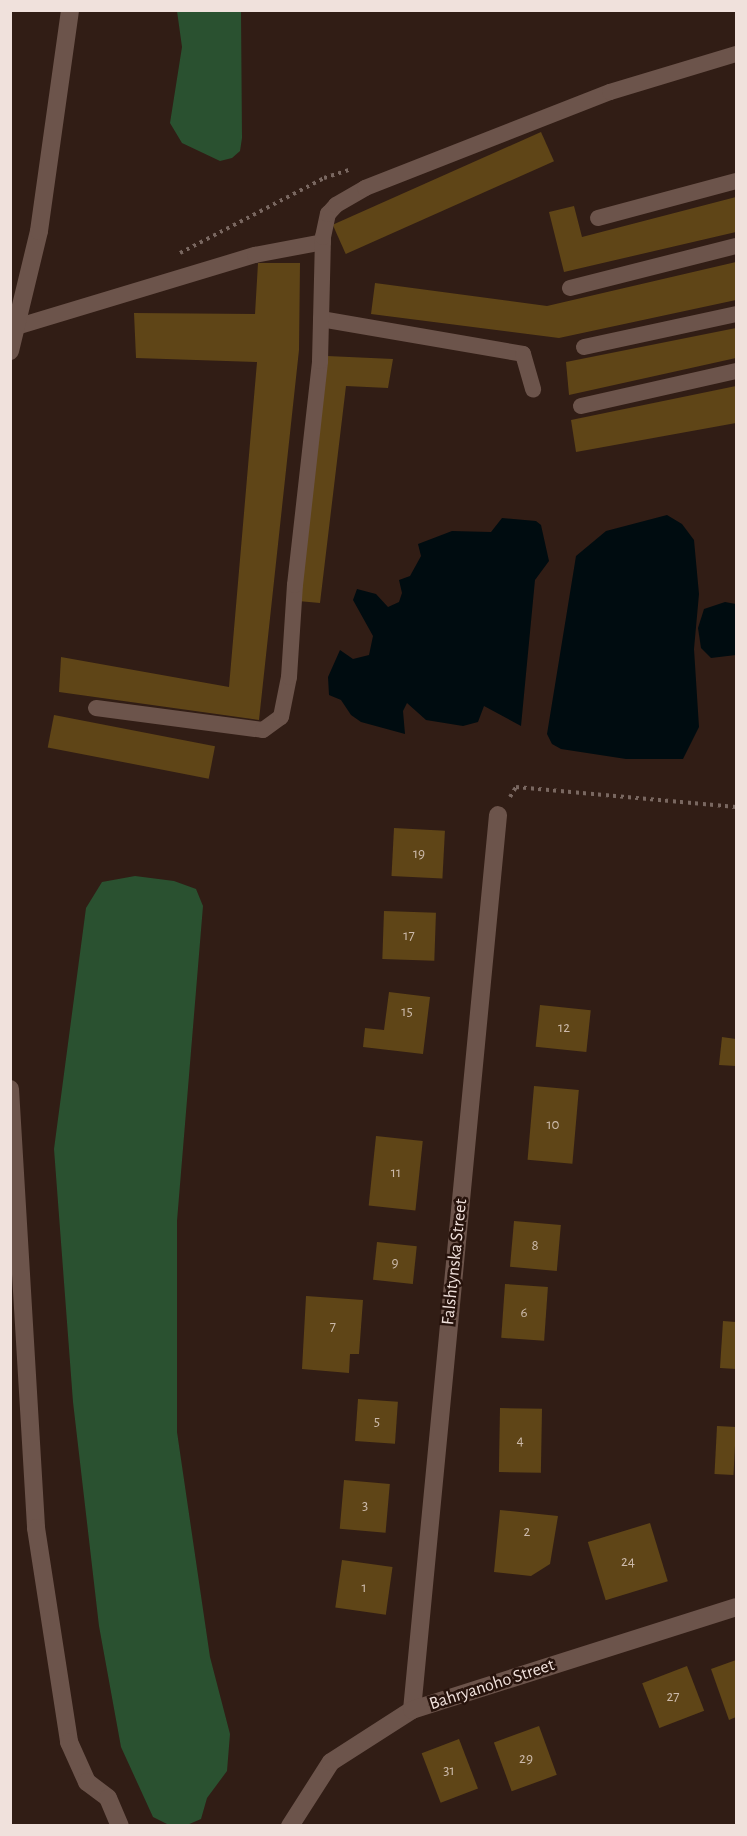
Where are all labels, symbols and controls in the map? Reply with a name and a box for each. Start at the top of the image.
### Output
house number: 19 [413,845,425,863]
house number: 17 [403,927,415,945]
house number: 15 [401,1003,413,1021]
house number: 12 [558,1019,570,1037]
house number: 10 [546,1116,560,1134]
house number: 11 [391,1164,401,1182]
street label: Falshtynska Street [438,1198,472,1326]
house number: 8 [531,1237,539,1255]
house number: 9 [391,1254,399,1272]
house number: 6 [520,1304,528,1322]
house number: 7 [330,1318,336,1336]
house number: 5 [374,1413,380,1431]
house number: 4 [516,1432,524,1450]
house number: 3 [362,1497,368,1515]
house number: 2 [524,1523,530,1541]
house number: 24 [621,1553,635,1571]
house number: 1 [361,1579,367,1597]
street label: Bahryanoho Street [427,1655,557,1715]
house number: 27 [666,1688,680,1706]
house number: 29 [519,1750,533,1768]
house number: 31 [443,1762,455,1780]

